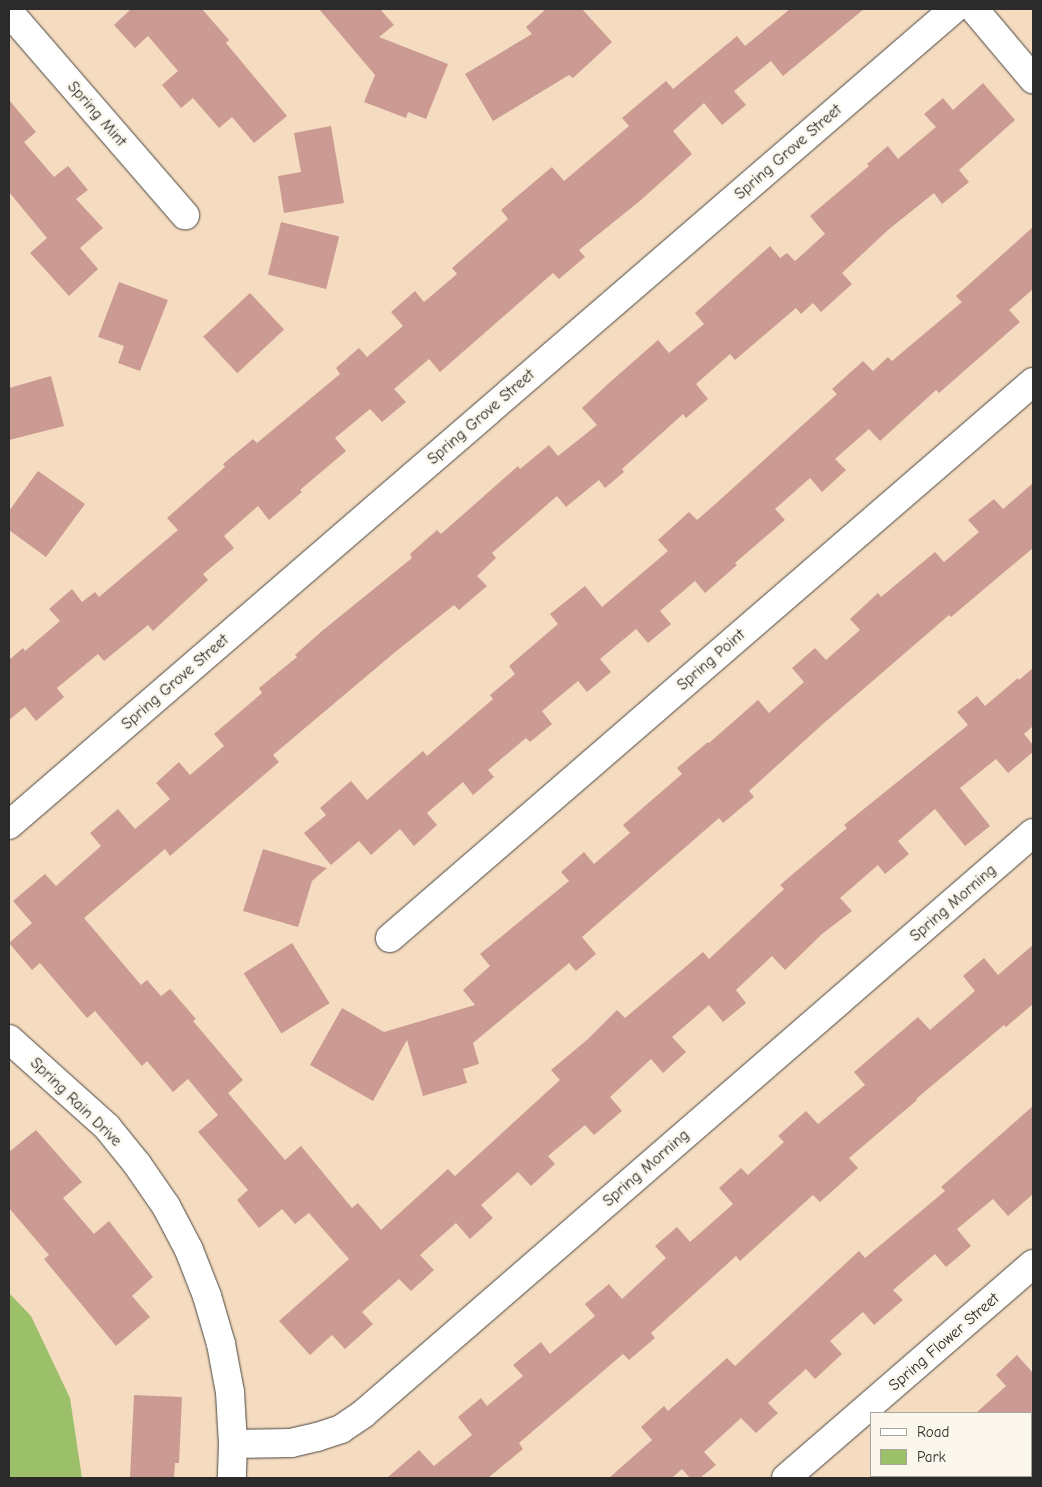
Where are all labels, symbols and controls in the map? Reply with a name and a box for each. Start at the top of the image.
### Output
street label: Spring Mint [63,77,131,151]
street label: Spring Grove Street [731,100,845,204]
street label: Spring Grove Street [424,365,538,469]
street label: Spring Point [673,625,749,695]
street label: Spring Grove Street [118,630,232,734]
street label: Spring Morning [906,860,1000,946]
street label: Spring Rain Drive [26,1053,126,1151]
street label: Spring Morning [599,1125,693,1211]
street label: Spring Flower Street [885,1289,1003,1395]
legend [870,1412,1032,1477]
text: Road [917,1423,949,1441]
text: Park [917,1448,946,1466]

